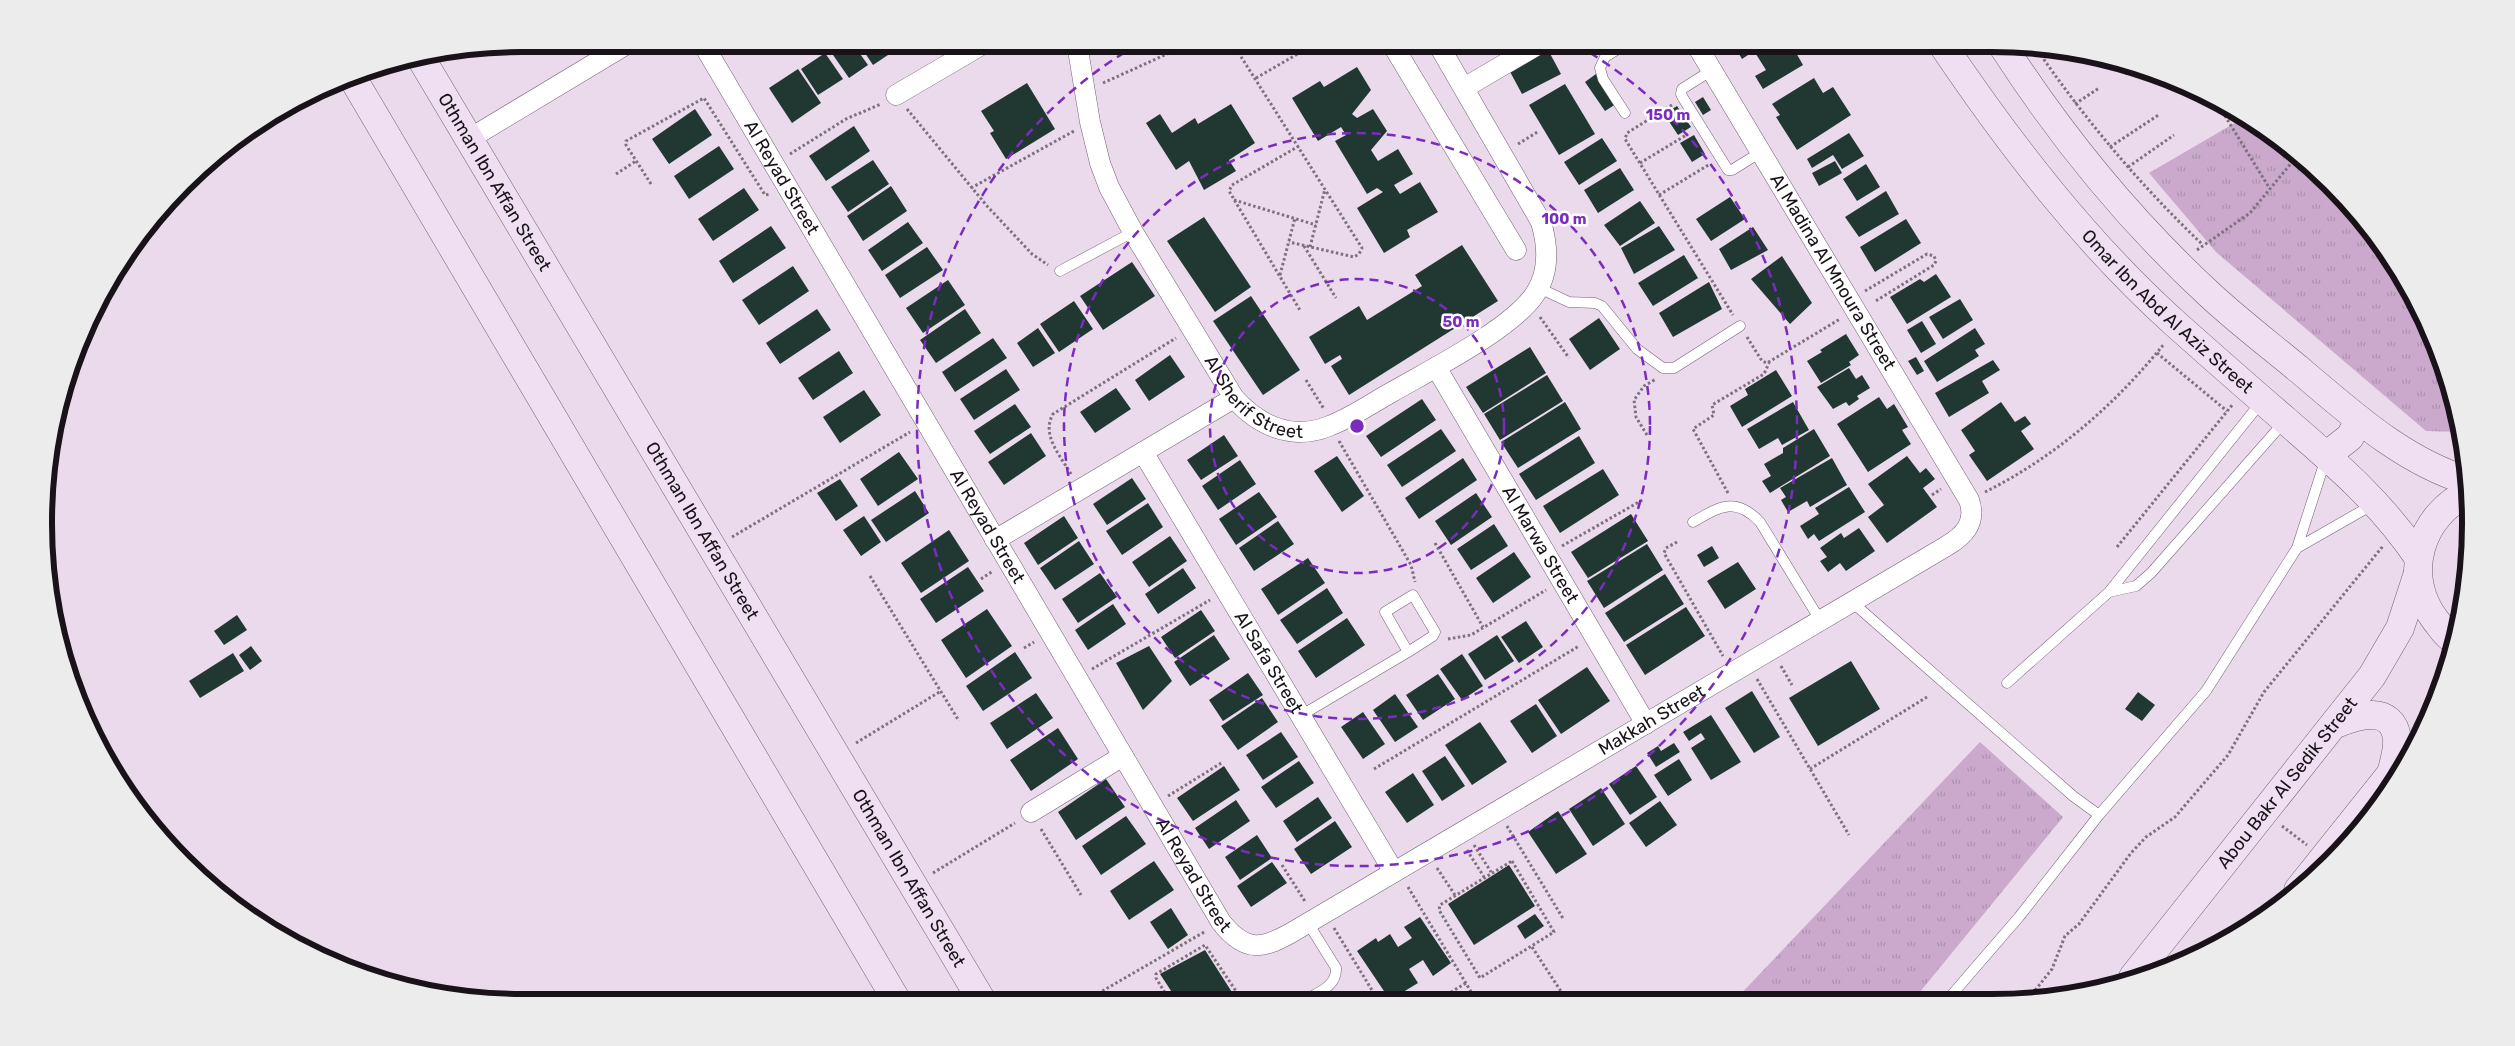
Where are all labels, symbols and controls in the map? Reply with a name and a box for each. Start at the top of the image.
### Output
street label: Othman Ibn Affan Street [433,89,556,275]
text: 150 m [1646,106,1690,124]
street label: Al Reyad Street [740,116,824,239]
street label: Al Madina Al Mnoura Street [1766,170,1900,374]
text: 100 m [1542,210,1586,228]
street label: Omar Ibn Abd Al Aziz Street [2077,225,2258,398]
text: 50 m [1443,313,1479,331]
street label: Al Sherif Street [1200,351,1303,443]
centre of rings [1348,417,1366,435]
street label: Othman Ibn Affan Street [641,438,764,624]
street label: Al Reyad Street [945,465,1030,587]
street label: Al Marwa Street [1497,482,1584,607]
street label: Al Safa Street [1230,607,1308,717]
street label: Makkah Street [1594,680,1709,760]
street label: Abou Bakr Al Sedik Street [2212,693,2362,873]
street label: Othman Ibn Affan Street [847,785,970,971]
street label: Al Reyad Street [1151,814,1236,937]

